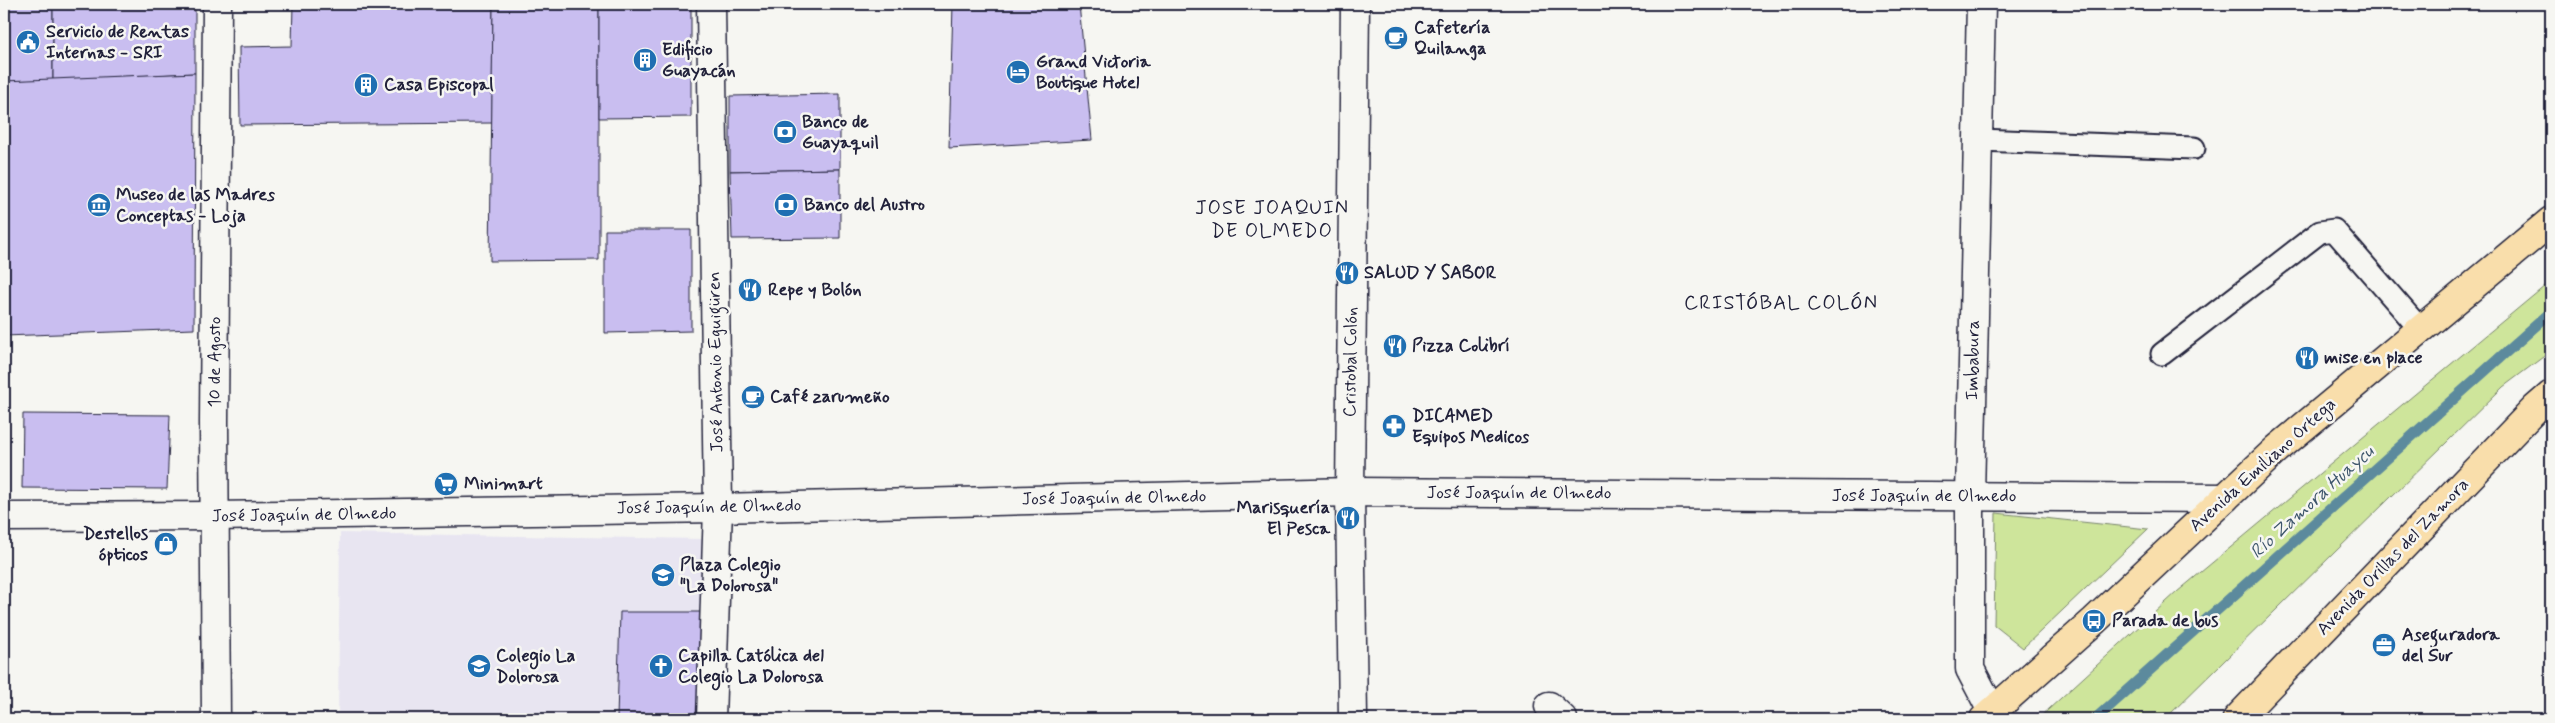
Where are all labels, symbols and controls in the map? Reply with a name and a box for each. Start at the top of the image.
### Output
place label: Cafetería Quilanga [1414,16,1491,61]
place label: Servicio de Rentas Internas - SRI [46,20,189,65]
cafe icon: Cafetería Quilanga [1383,25,1409,51]
public building icon: Servicio de Rentas Internas - SRI [15,29,41,55]
place label: Edificio Guayacán [662,38,736,83]
building icon: Edificio Guayacán [632,47,658,73]
place label: Grand Victoria Boutique Hotel [1036,50,1152,95]
hotel icon: Grand Victoria Boutique Hotel [1005,59,1031,85]
building icon: Casa Episcopal [353,72,379,98]
place label: Casa Episcopal [384,73,494,97]
place label: Banco de Guayaquil [802,110,879,155]
bank icon: Banco de Guayaquil [772,119,798,145]
place label: Museo de las Madres Conceptas - Loja [116,183,275,228]
museum icon: Museo de las Madres Conceptas - Loja [86,192,112,218]
bank icon: Banco del Austro [773,192,799,218]
place label: Banco del Austro [804,193,926,217]
district label: JOSE JOAQUIN DE OLMEDO [1195,195,1349,245]
restaurant icon: SALUD Y SABOR [1334,260,1360,286]
place label: SALUD Y SABOR [1364,261,1497,285]
street label: José Antonio Eguigüren [702,271,732,453]
restaurant icon: Repe y Bolón [737,277,763,303]
place label: Repe y Bolón [768,278,862,302]
district label: CRISTÓBAL COLÓN [1684,290,1878,317]
street label: Cristobal Colón [1338,307,1364,417]
street label: 10 de Agosto [203,317,227,407]
street label: Imbabura [1960,320,1986,400]
restaurant icon: Pizza Colibrí [1382,333,1408,359]
place label: Pizza Colibrí [1412,334,1510,358]
restaurant icon: mise en place [2294,345,2320,371]
place label: mise en place [2324,346,2423,370]
cafe icon: Café zarumeño [740,384,766,410]
place label: Café zarumeño [770,385,890,409]
street label: Avenida Emiliano Ortega [2184,393,2342,538]
place label: DICAMED Equipos Medicos [1412,404,1529,449]
pharmacy icon: DICAMED Equipos Medicos [1381,413,1407,439]
water label: Río Zamora Huaycu [2245,439,2380,564]
supermarket icon: Minimart [433,471,459,497]
place label: Minimart [464,472,543,496]
street label: Avenida Orillas del Zamora [2311,473,2475,641]
street label: José Joaquín de Olmedo [1427,481,1611,505]
street label: José Joaquín de Olmedo [1021,484,1207,512]
street label: José Joaquín de Olmedo [1832,484,2016,508]
street label: José Joaquín de Olmedo [616,493,802,521]
place label: Marisquería El Pesca [1237,496,1331,541]
street label: José Joaquín de Olmedo [211,501,397,529]
restaurant icon: Marisquería El Pesca [1335,505,1361,531]
place label: Destellos ópticos [83,522,148,567]
shop icon: Destellos ópticos [153,531,179,557]
place label: Plaza Colegio "La Dolorosa" [680,553,781,598]
school or university icon: Plaza Colegio "La Dolorosa" [650,562,676,588]
bus stop icon: Parada de bus [2081,608,2107,634]
place label: Parada de bus [2112,609,2218,633]
place label: Aseguradora del Sur [2402,623,2501,668]
office icon: Aseguradora del Sur [2371,632,2397,658]
place label: Colegio La Dolorosa [496,644,576,689]
place label: Capilla Católica del Colegio La Dolorosa [678,644,824,691]
school or university icon: Colegio La Dolorosa [466,653,492,679]
church icon: Capilla Católica del Colegio La Dolorosa [648,653,674,679]

